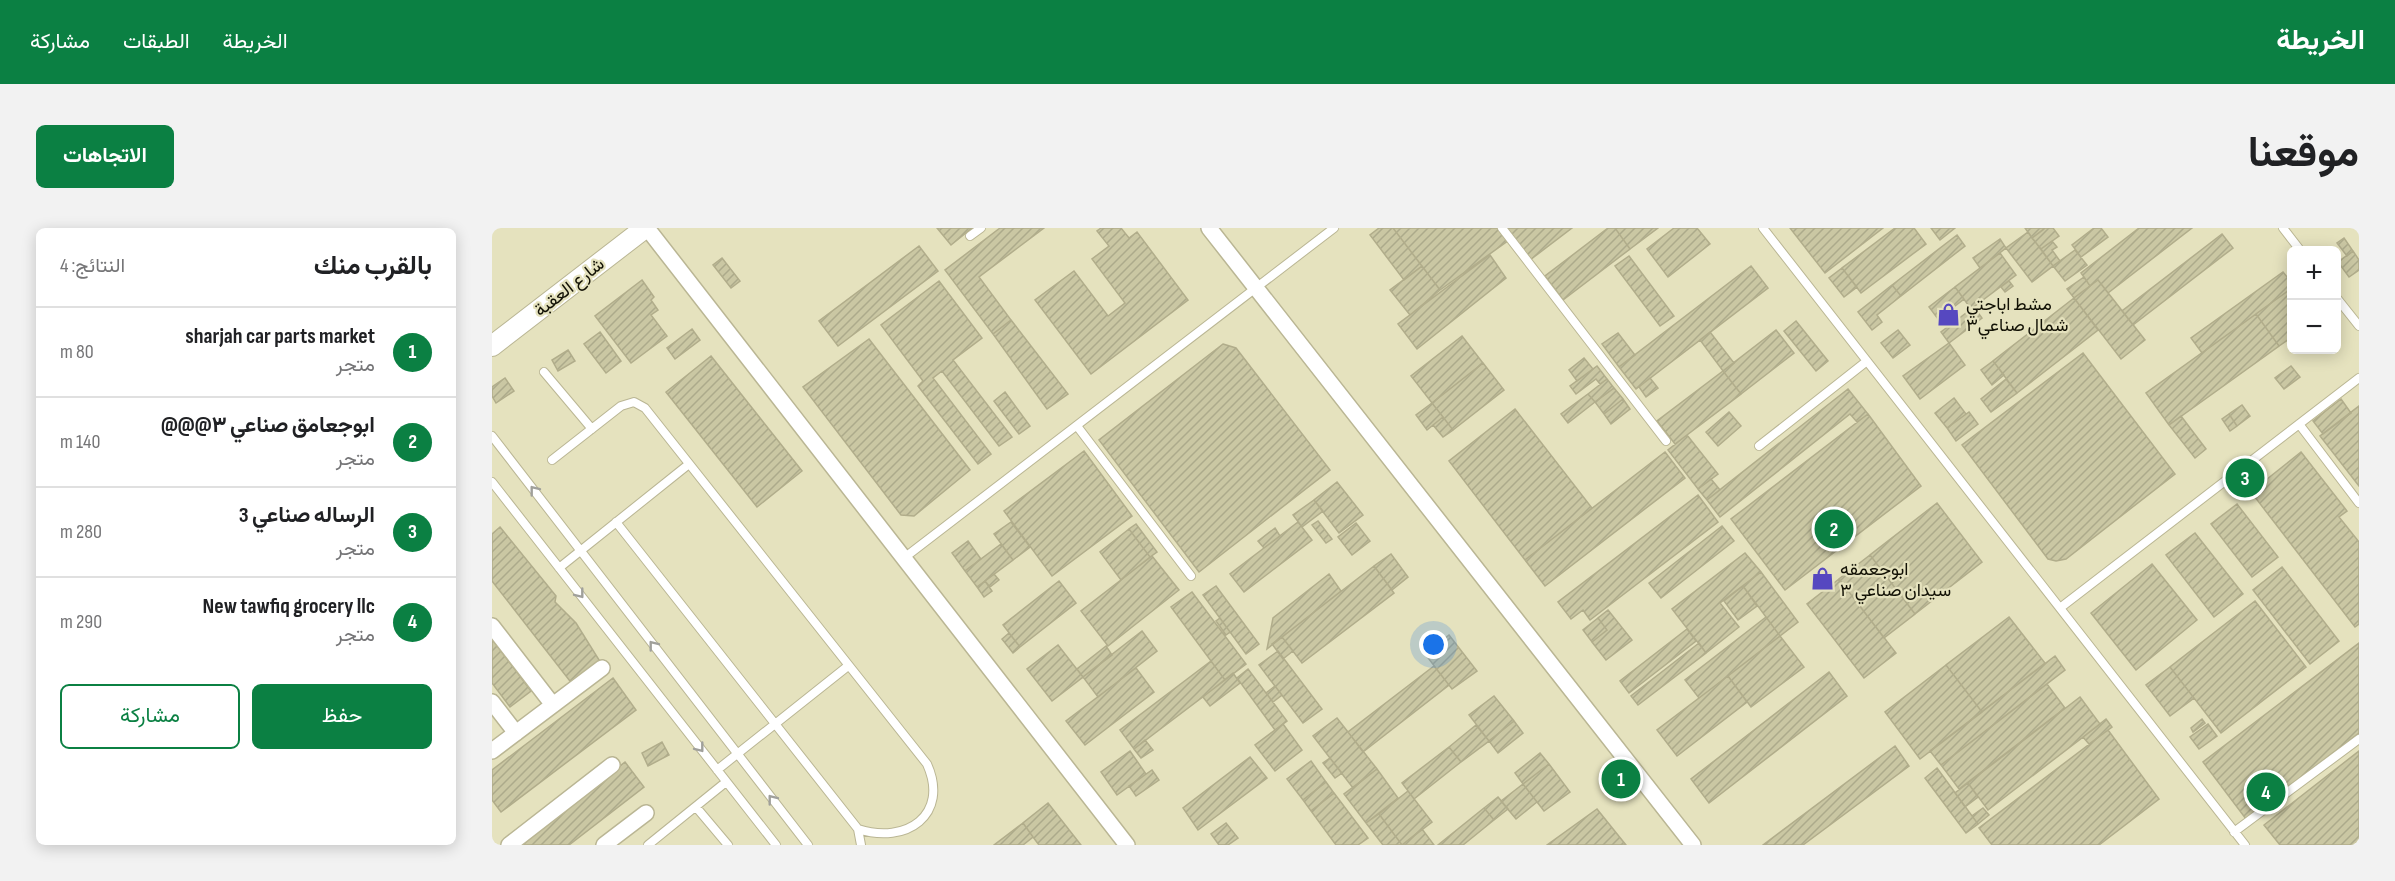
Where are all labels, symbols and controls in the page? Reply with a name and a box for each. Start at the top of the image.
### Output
text: الخريطة [2276,24,2365,57]
text: مشاركة [30,29,90,54]
text: الطبقات [123,29,190,54]
text: الخريطة [223,29,288,54]
button: الاتجاهات [36,125,174,188]
text: موقعنا [2248,128,2359,179]
map controls [2287,246,2341,354]
button: + [2287,246,2341,300]
text: بالقرب منك [314,251,432,282]
street label: شارع العقبة [530,253,609,322]
text: النتائج: 4 [60,254,125,278]
place label: مشط اباجتي شمال صناعي٣ [1966,294,2068,340]
button: − [2287,300,2341,354]
shop icon: مشط اباجتي شمال صناعي٣ [1935,301,1961,327]
text: sharjah car parts market [185,323,375,350]
text: 80 m [60,340,94,364]
text: 1 [409,340,416,364]
text: متجر [336,353,375,377]
text: ابوجعامق صناعي ٣@@@ [161,412,375,439]
text: 140 m [60,430,100,454]
text: 2 [408,430,417,454]
text: متجر [336,447,375,471]
pin: 3 [2226,456,2264,500]
one-way arrow [530,486,541,497]
text: الرساله صناعي 3 [239,502,375,529]
pin: 2 [1814,506,1854,552]
text: 280 m [60,520,102,544]
text: 3 [408,520,417,544]
text: متجر [336,537,375,561]
place label: ابوجعمقه سيدان صناعي ٣ [1840,559,1951,605]
shop icon: ابوجعمقه سيدان صناعي ٣ [1809,566,1835,592]
one-way arrow [572,588,583,599]
text: New tawfiq grocery llc [203,593,375,620]
text: 290 m [60,610,102,634]
text: 4 [408,610,417,634]
text: متجر [336,623,375,647]
your location [1419,630,1448,659]
one-way arrow [649,640,660,651]
button: مشاركة [60,684,240,749]
button: حفظ [252,684,432,749]
one-way arrow [693,741,704,752]
pin: 1 [1602,756,1640,802]
pin: 4 [2246,770,2286,814]
one-way arrow [769,795,780,806]

